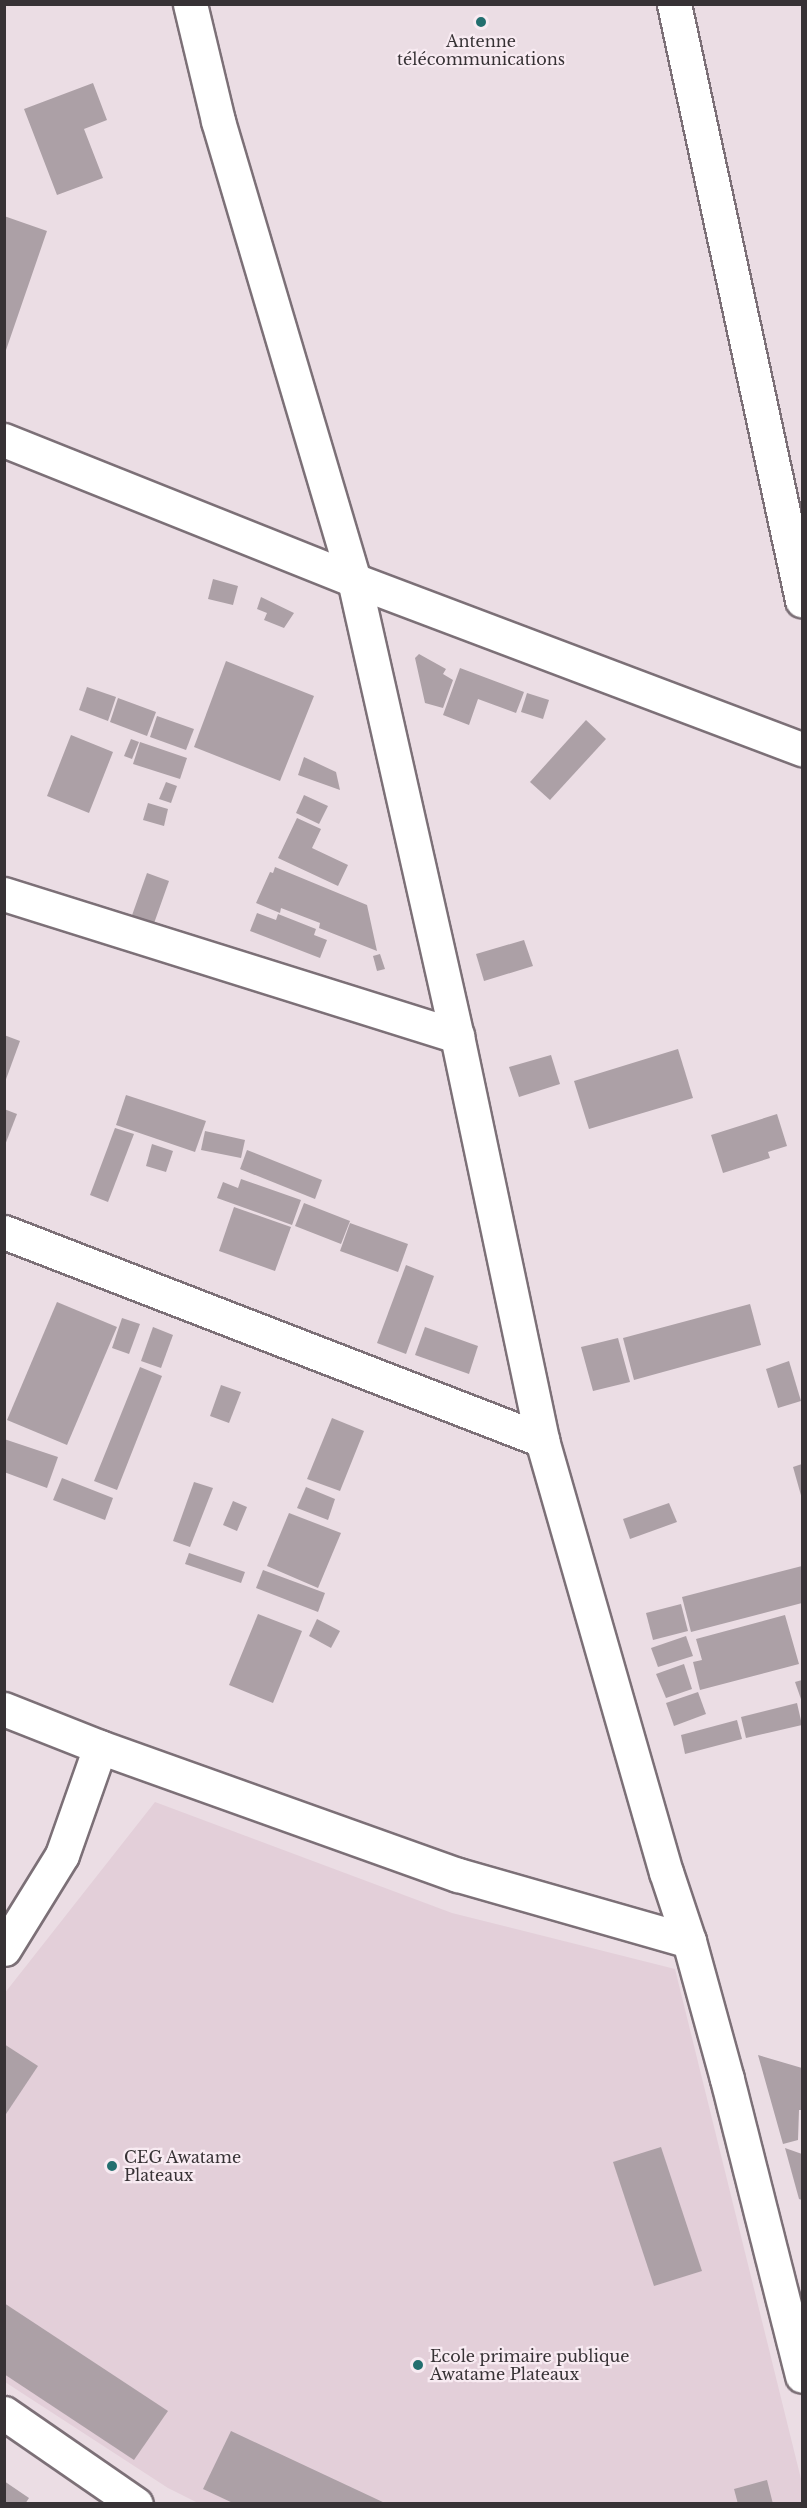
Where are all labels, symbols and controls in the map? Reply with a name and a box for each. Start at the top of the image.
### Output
marker: Antenne télécommunications [474,15,488,29]
place label: Antenne télécommunications [397,31,565,69]
place label: CEG Awatame Plateaux [124,2147,242,2185]
marker: CEG Awatame Plateaux [105,2159,119,2173]
place label: Ecole primaire publique Awatame Plateaux [430,2346,629,2384]
marker: Ecole primaire publique Awatame Plateaux [411,2358,425,2372]

